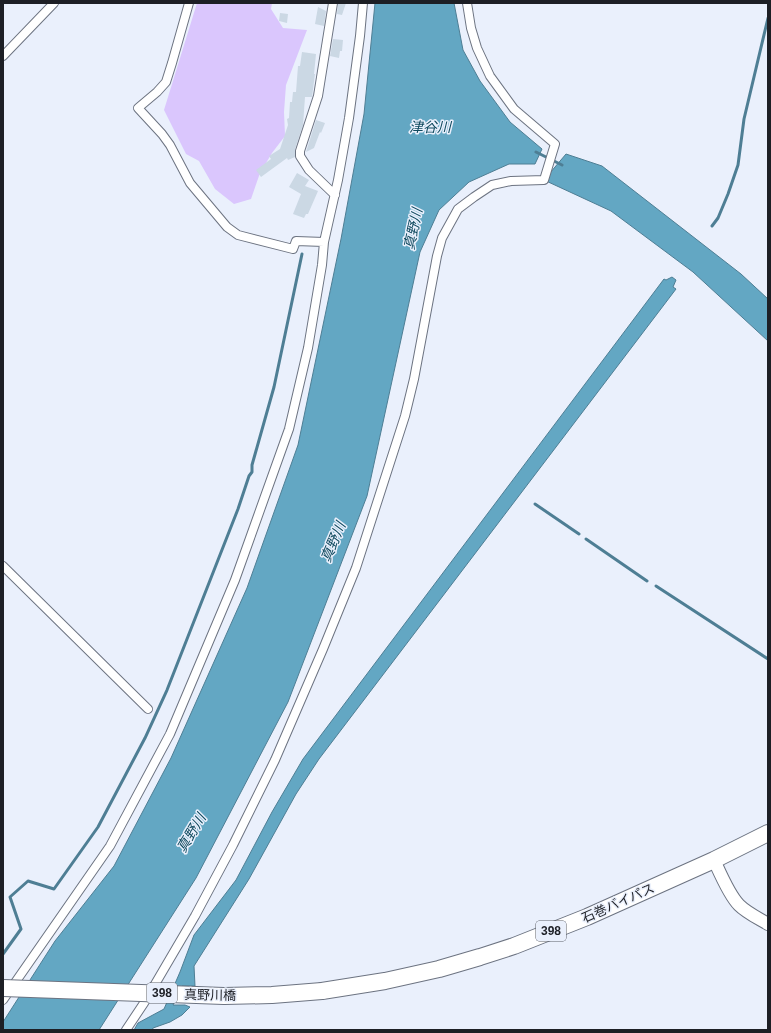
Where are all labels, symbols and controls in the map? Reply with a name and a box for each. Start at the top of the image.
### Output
water label: 津谷川 [409,119,453,135]
water label: 真野川 [401,205,426,251]
water label: 真野川 [317,518,349,564]
water label: 真野川 [173,809,210,855]
street label: 石巻バイパス [579,880,657,926]
road number: 398 [536,921,566,941]
road number: 398 [147,983,177,1003]
street label: 真野川橋 [184,987,236,1003]

